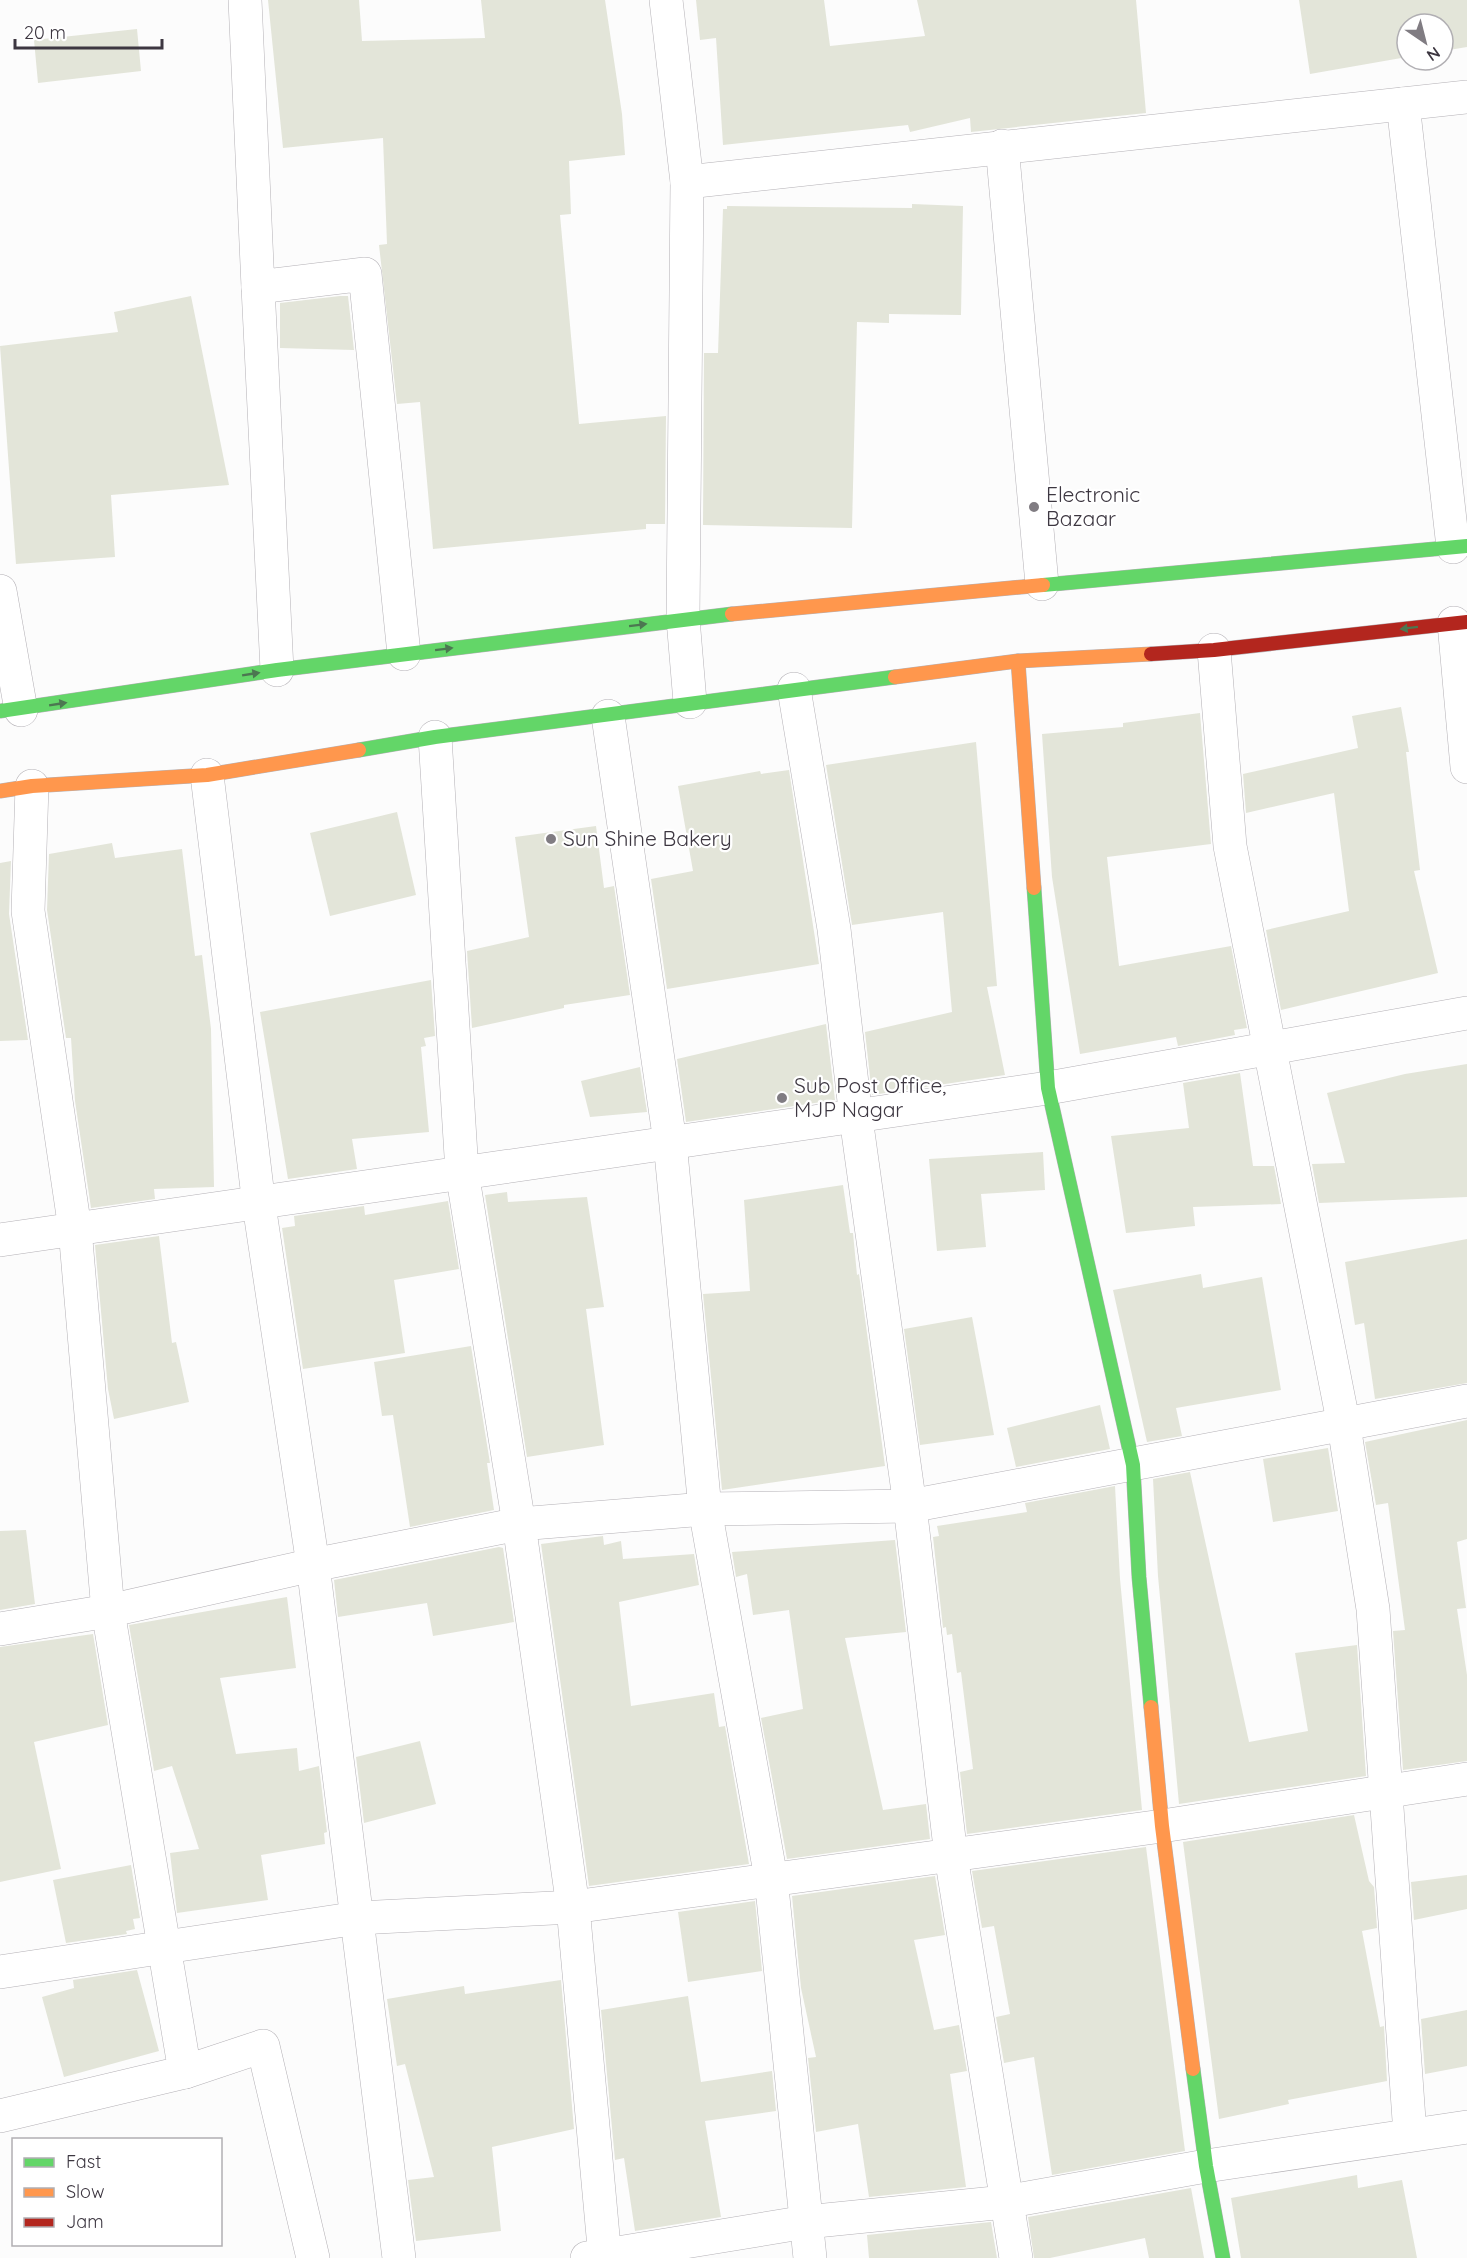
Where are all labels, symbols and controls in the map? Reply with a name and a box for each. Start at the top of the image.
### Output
scale bar [15,12,162,50]
north arrow [1395,12,1455,72]
text: 20 m [24,21,66,44]
text: N [1423,43,1444,66]
place label: Electronic Bazaar [1046,481,1140,531]
marker: Electronic Bazaar [1027,500,1041,514]
one-way arrow [628,620,647,629]
one-way arrow [1399,623,1418,633]
one-way arrow [435,645,454,654]
one-way arrow [241,669,260,678]
one-way arrow [49,699,68,708]
place label: Sun Shine Bakery [563,825,732,851]
marker: Sun Shine Bakery [544,832,558,846]
place label: Sub Post Office, MJP Nagar [794,1072,946,1122]
marker: Sub Post Office, MJP Nagar [775,1091,789,1105]
legend [12,2138,222,2246]
text: Fast [66,2150,101,2173]
text: Slow [66,2180,104,2203]
text: Jam [66,2210,104,2233]

